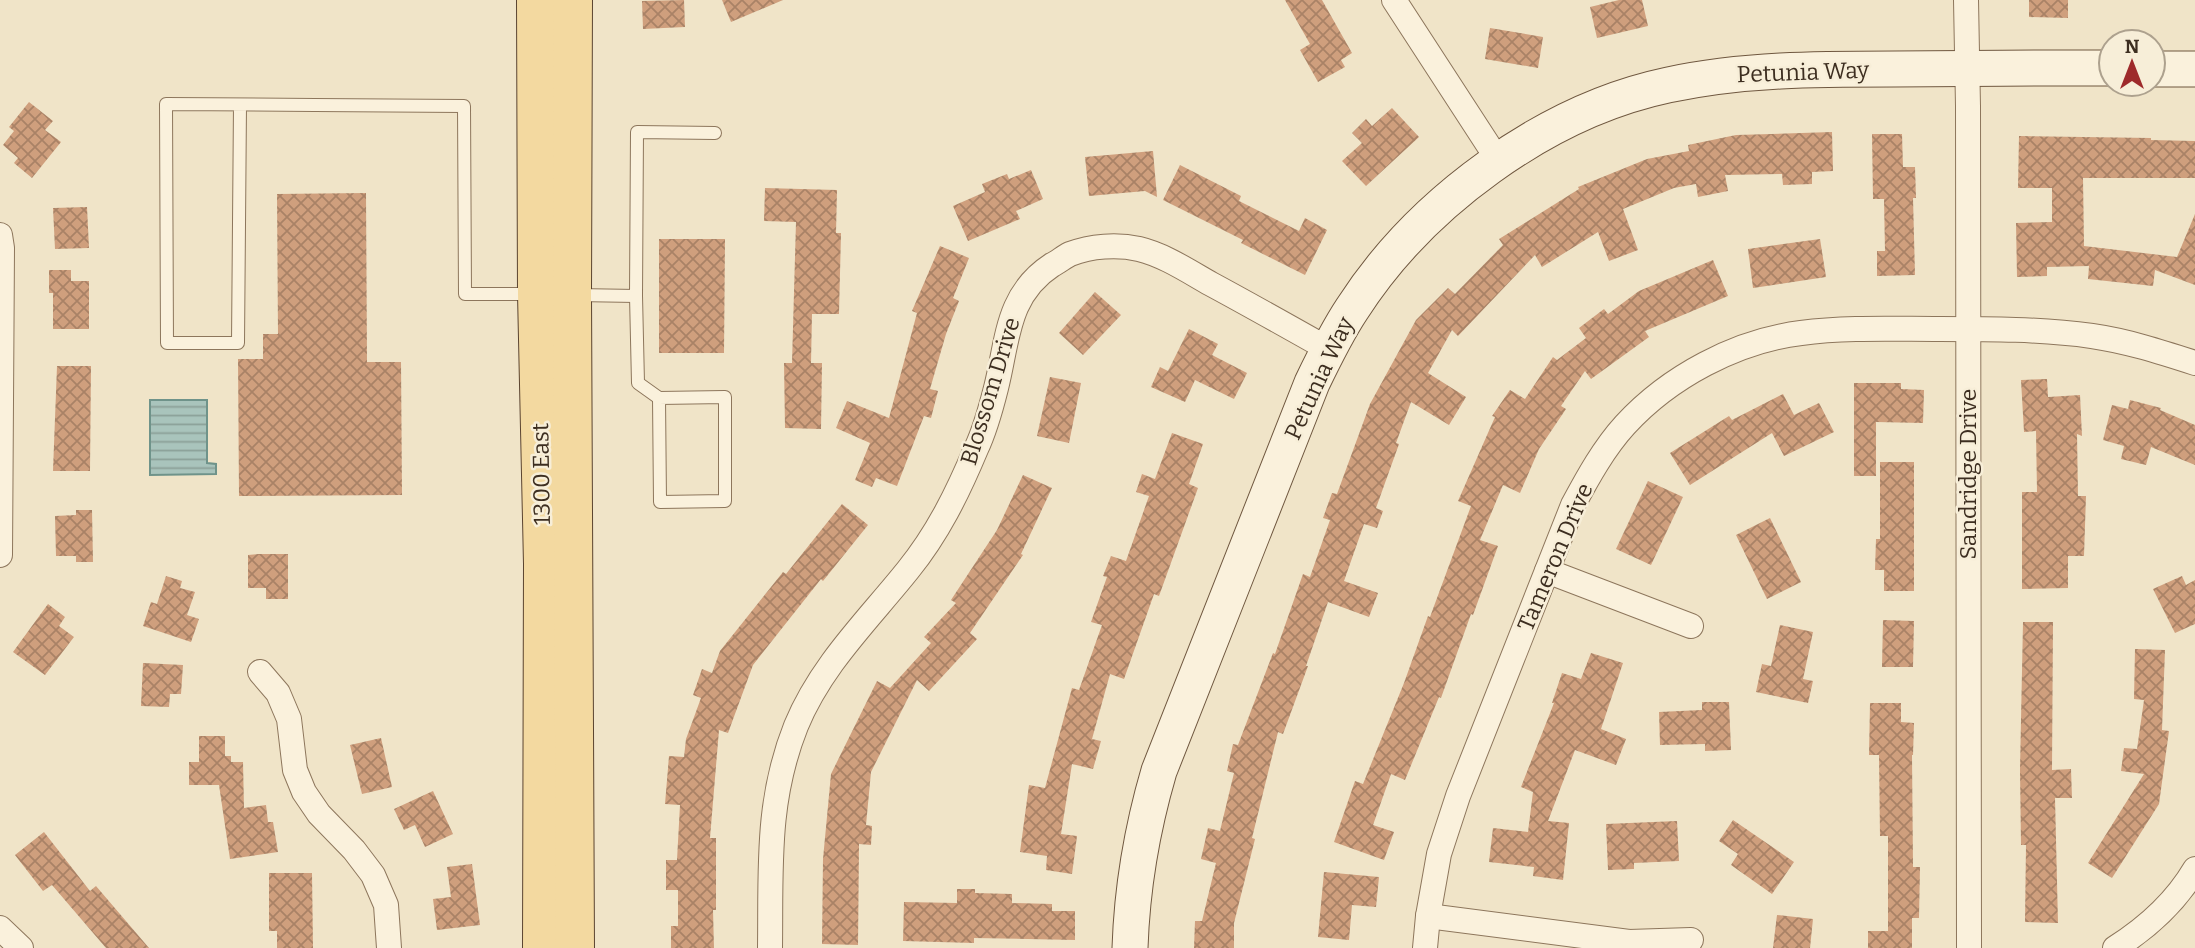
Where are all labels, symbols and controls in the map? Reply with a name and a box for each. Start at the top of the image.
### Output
north arrow [2097,28,2167,98]
text: N [2125,35,2140,58]
street label: Petunia Way [1736,56,1871,88]
street label: Petunia Way [1278,311,1360,444]
street label: Blossom Drive [954,314,1026,468]
street label: Sandridge Drive [1954,389,1982,559]
street label: 1300 East [526,423,556,525]
street label: Tameron Drive [1511,479,1599,635]

